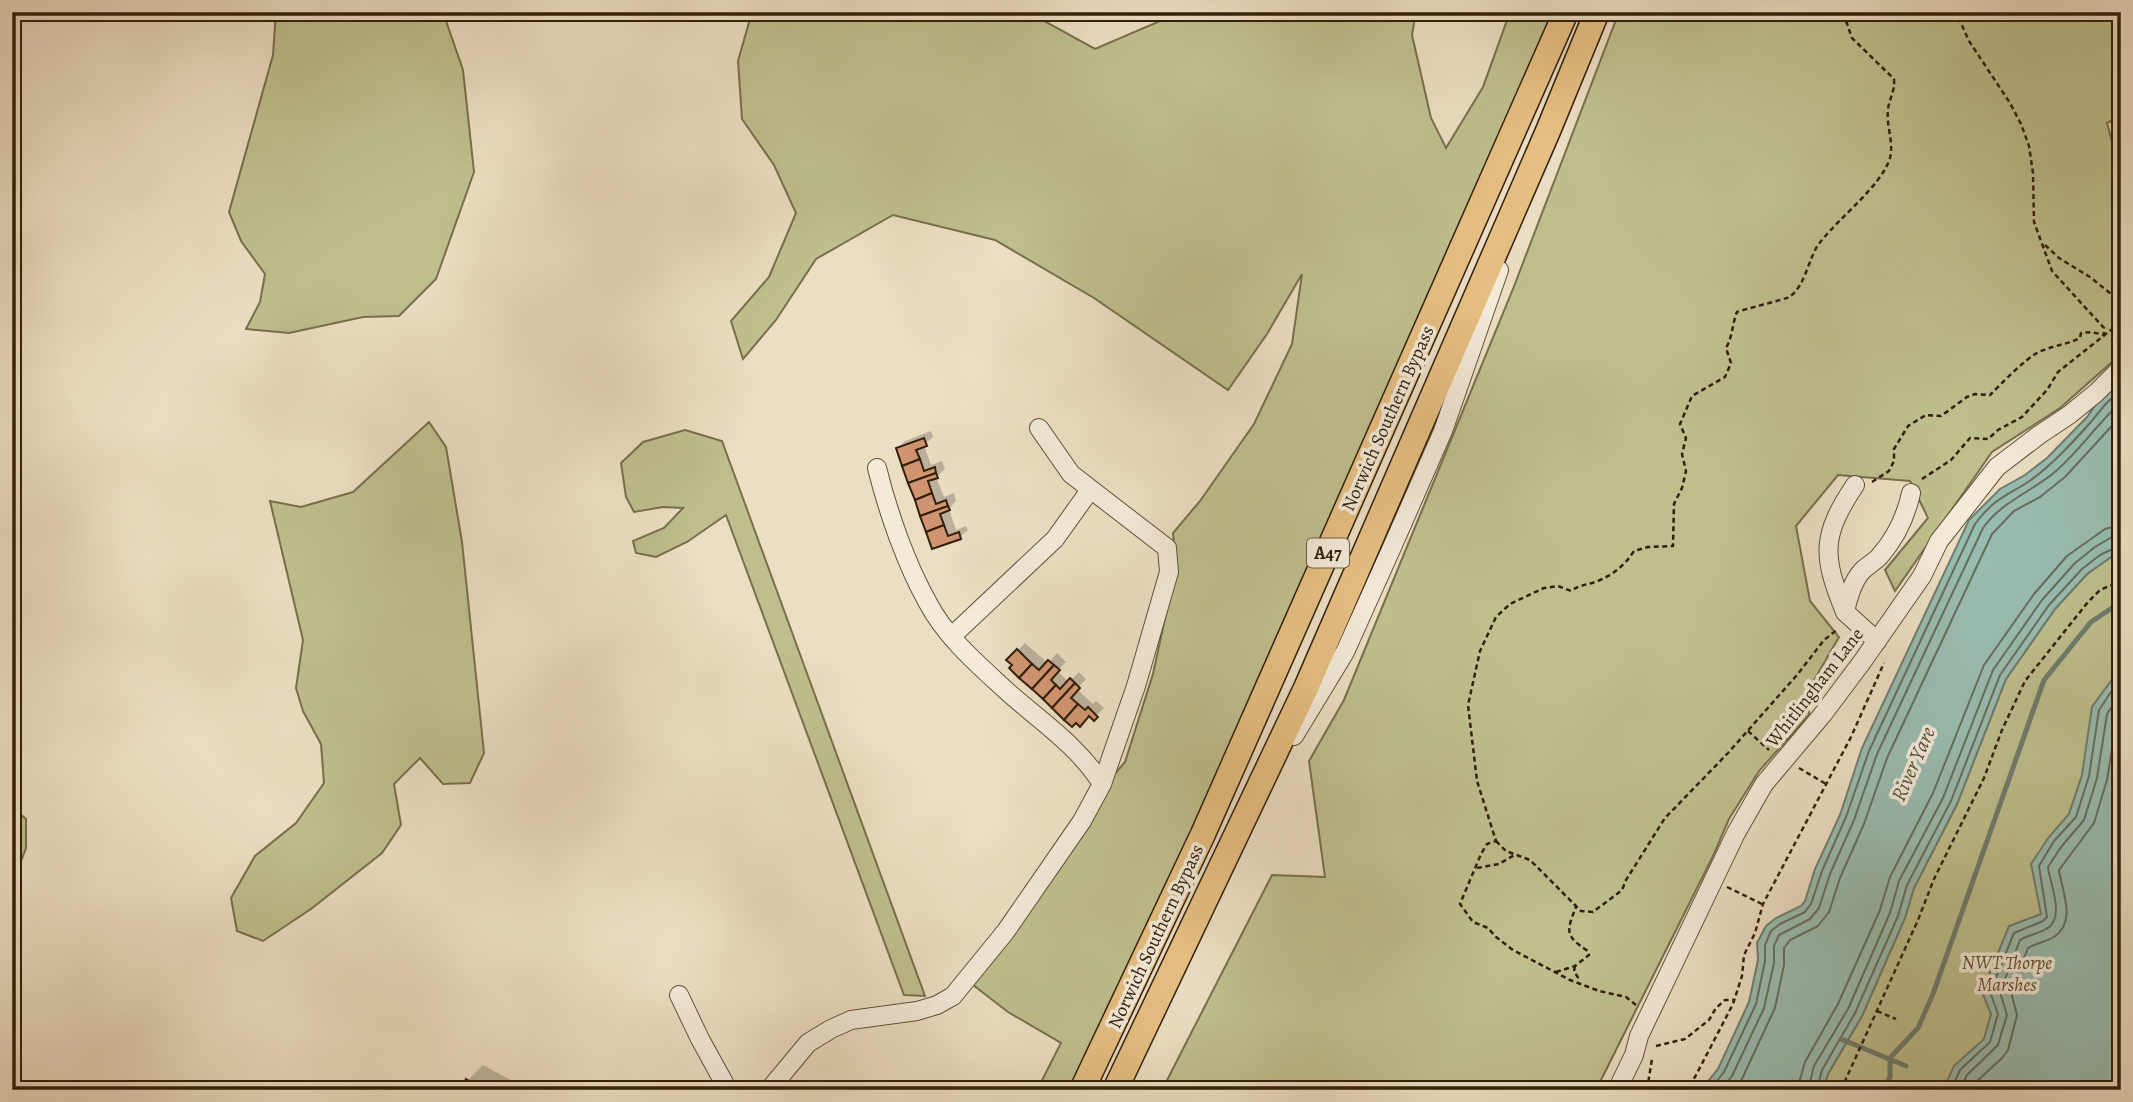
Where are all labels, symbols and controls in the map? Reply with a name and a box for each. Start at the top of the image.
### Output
street label: Norwich Southern Bypass [1335,321,1441,515]
road number: A47 [1307,538,1349,568]
street label: Whitlingham Lane [1759,622,1870,754]
water label: River Yare [1884,722,1942,806]
street label: Norwich Southern Bypass [1102,840,1210,1033]
park label: NWT Thorpe Marshes [1962,950,2052,998]

